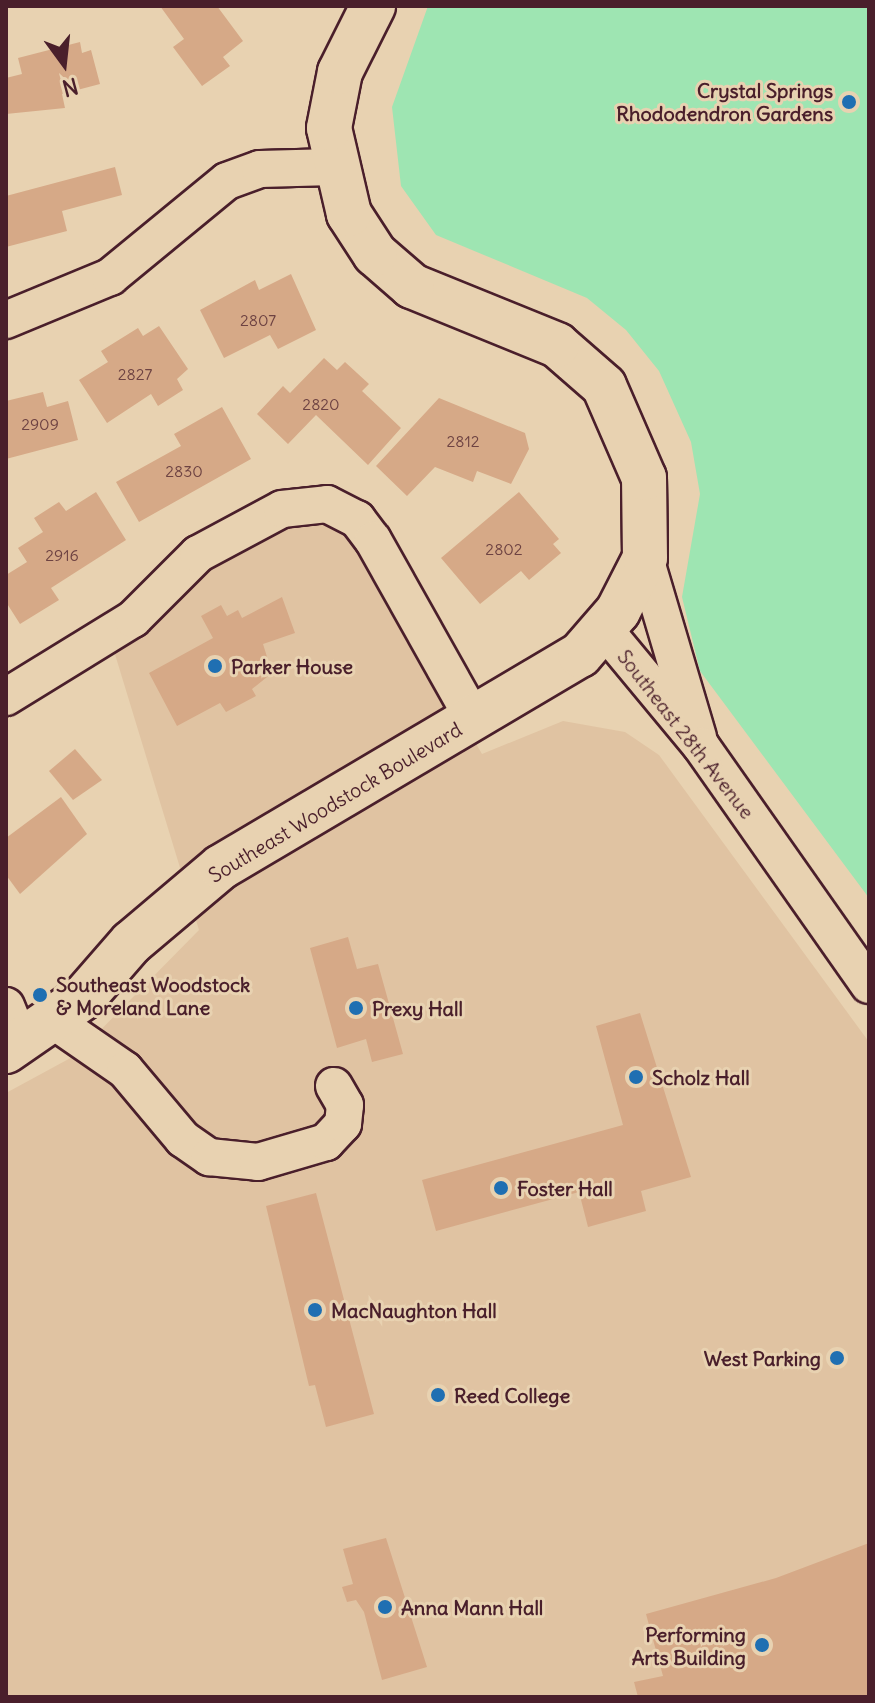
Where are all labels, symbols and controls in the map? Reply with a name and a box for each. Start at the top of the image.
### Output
north arrow [24,24,104,104]
text: N [59,72,81,103]
place label: Crystal Springs Rhododendron Gardens [616,78,833,125]
marker: Crystal Springs Rhododendron Gardens [840,93,858,111]
house number: 2807 [240,310,276,330]
house number: 2827 [118,364,152,384]
house number: 2820 [302,394,340,414]
house number: 2909 [21,414,59,434]
house number: 2812 [446,431,480,451]
house number: 2830 [165,461,203,481]
house number: 2802 [485,539,523,559]
house number: 2916 [45,545,79,565]
street label: Southeast 28th Avenue [613,645,759,823]
place label: Parker House [231,654,353,678]
marker: Parker House [206,657,224,675]
street label: Southeast Woodstock Boulevard [204,717,466,887]
place label: Southeast Woodstock & Moreland Lane [56,972,250,1019]
marker: Southeast Woodstock & Moreland Lane [31,986,49,1004]
place label: Prexy Hall [372,996,463,1020]
marker: Prexy Hall [347,999,365,1017]
place label: Scholz Hall [652,1065,750,1089]
marker: Scholz Hall [627,1068,645,1086]
place label: Foster Hall [517,1176,613,1200]
marker: Foster Hall [492,1179,510,1197]
place label: MacNaughton Hall [331,1298,497,1322]
marker: MacNaughton Hall [306,1301,324,1319]
place label: West Parking [704,1346,821,1370]
marker: West Parking [828,1349,846,1367]
place label: Reed College [454,1383,570,1407]
marker: Reed College [429,1386,447,1404]
place label: Anna Mann Hall [401,1595,543,1619]
marker: Anna Mann Hall [376,1598,394,1616]
place label: Performing Arts Building [632,1622,746,1669]
marker: Performing Arts Building [753,1636,771,1654]

